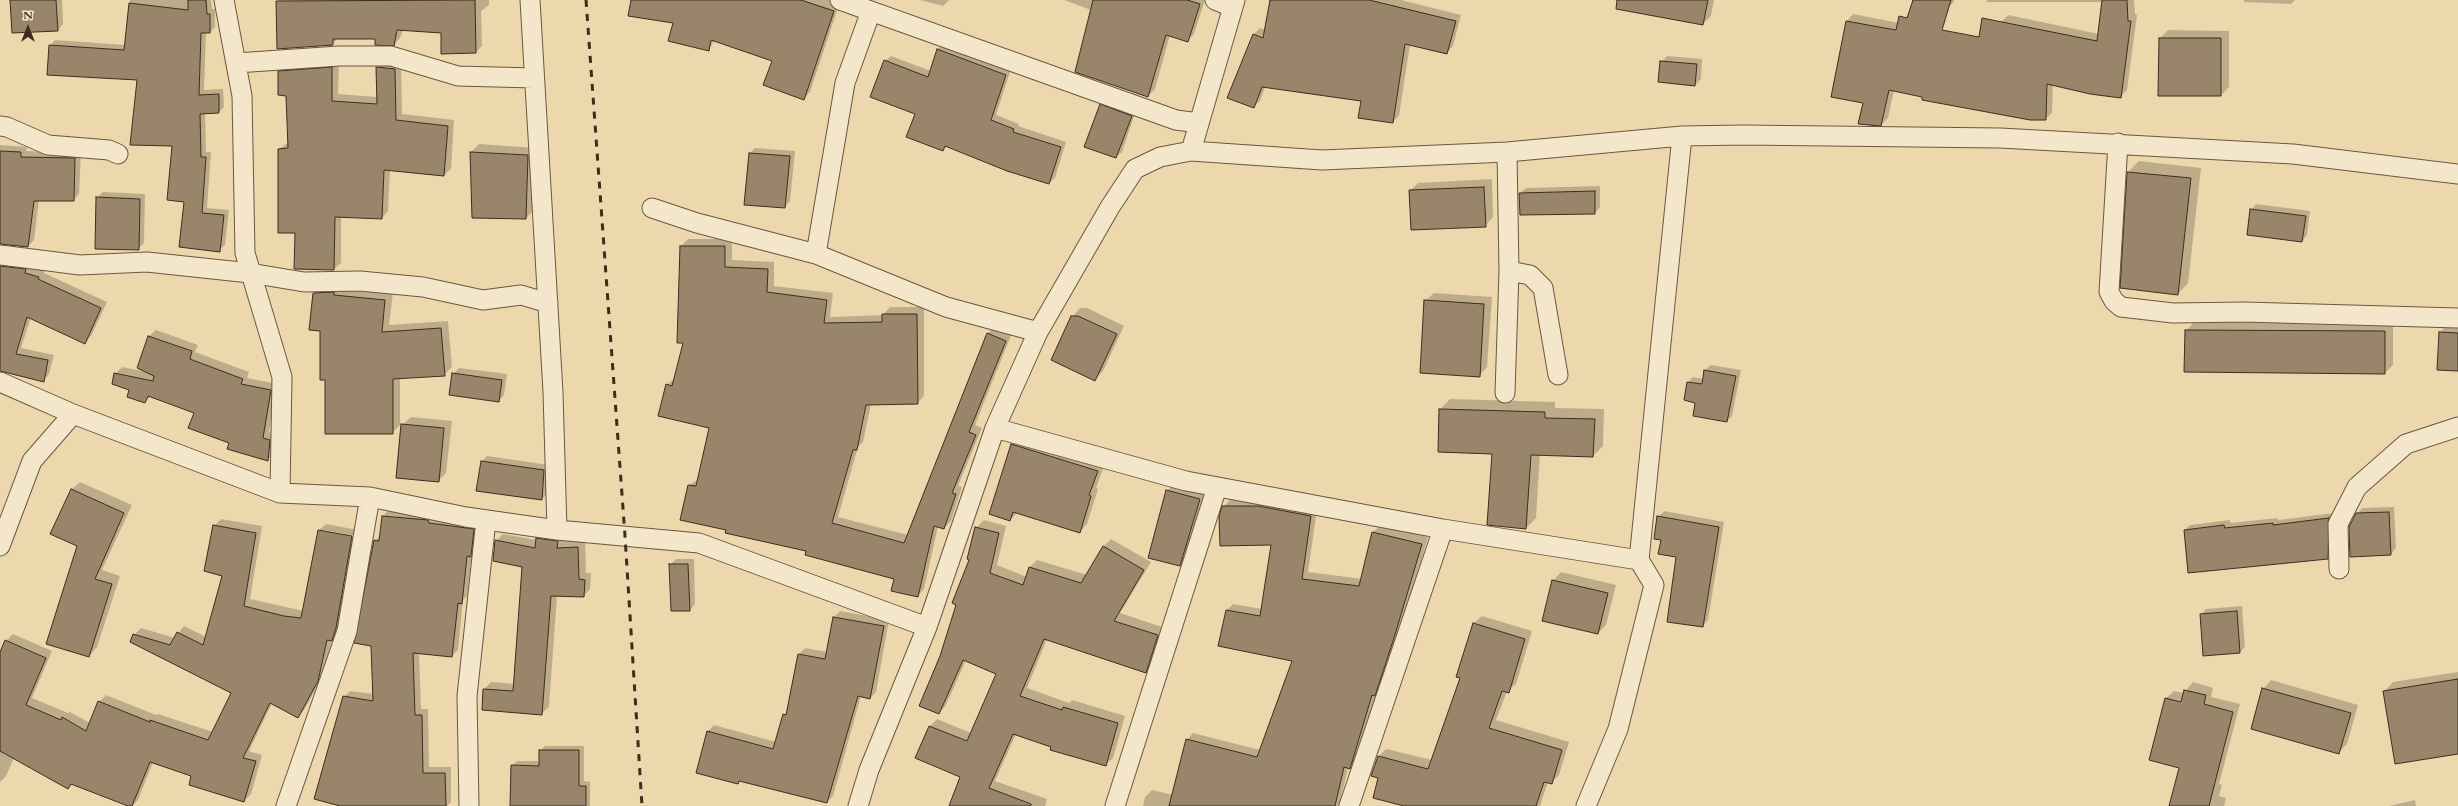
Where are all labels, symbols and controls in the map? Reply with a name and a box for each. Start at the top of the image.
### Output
north arrow [8,8,48,48]
text: N [23,8,33,23]

